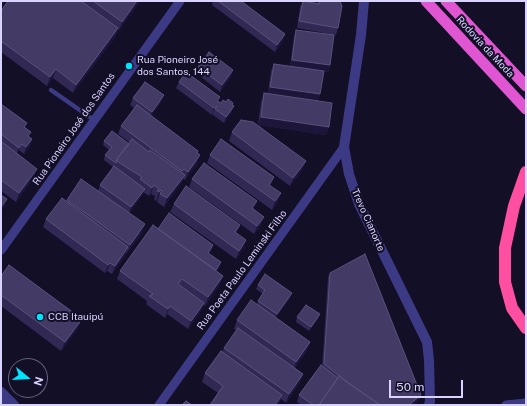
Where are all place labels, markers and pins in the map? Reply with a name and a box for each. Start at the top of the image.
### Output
place label: Rua Pioneiro José dos Santos, 144 [137,54,218,78]
marker: Rua Pioneiro José dos Santos, 144 [124,61,134,71]
place label: CCB Itauipú [48,311,103,323]
marker: CCB Itauipú [35,312,45,322]

